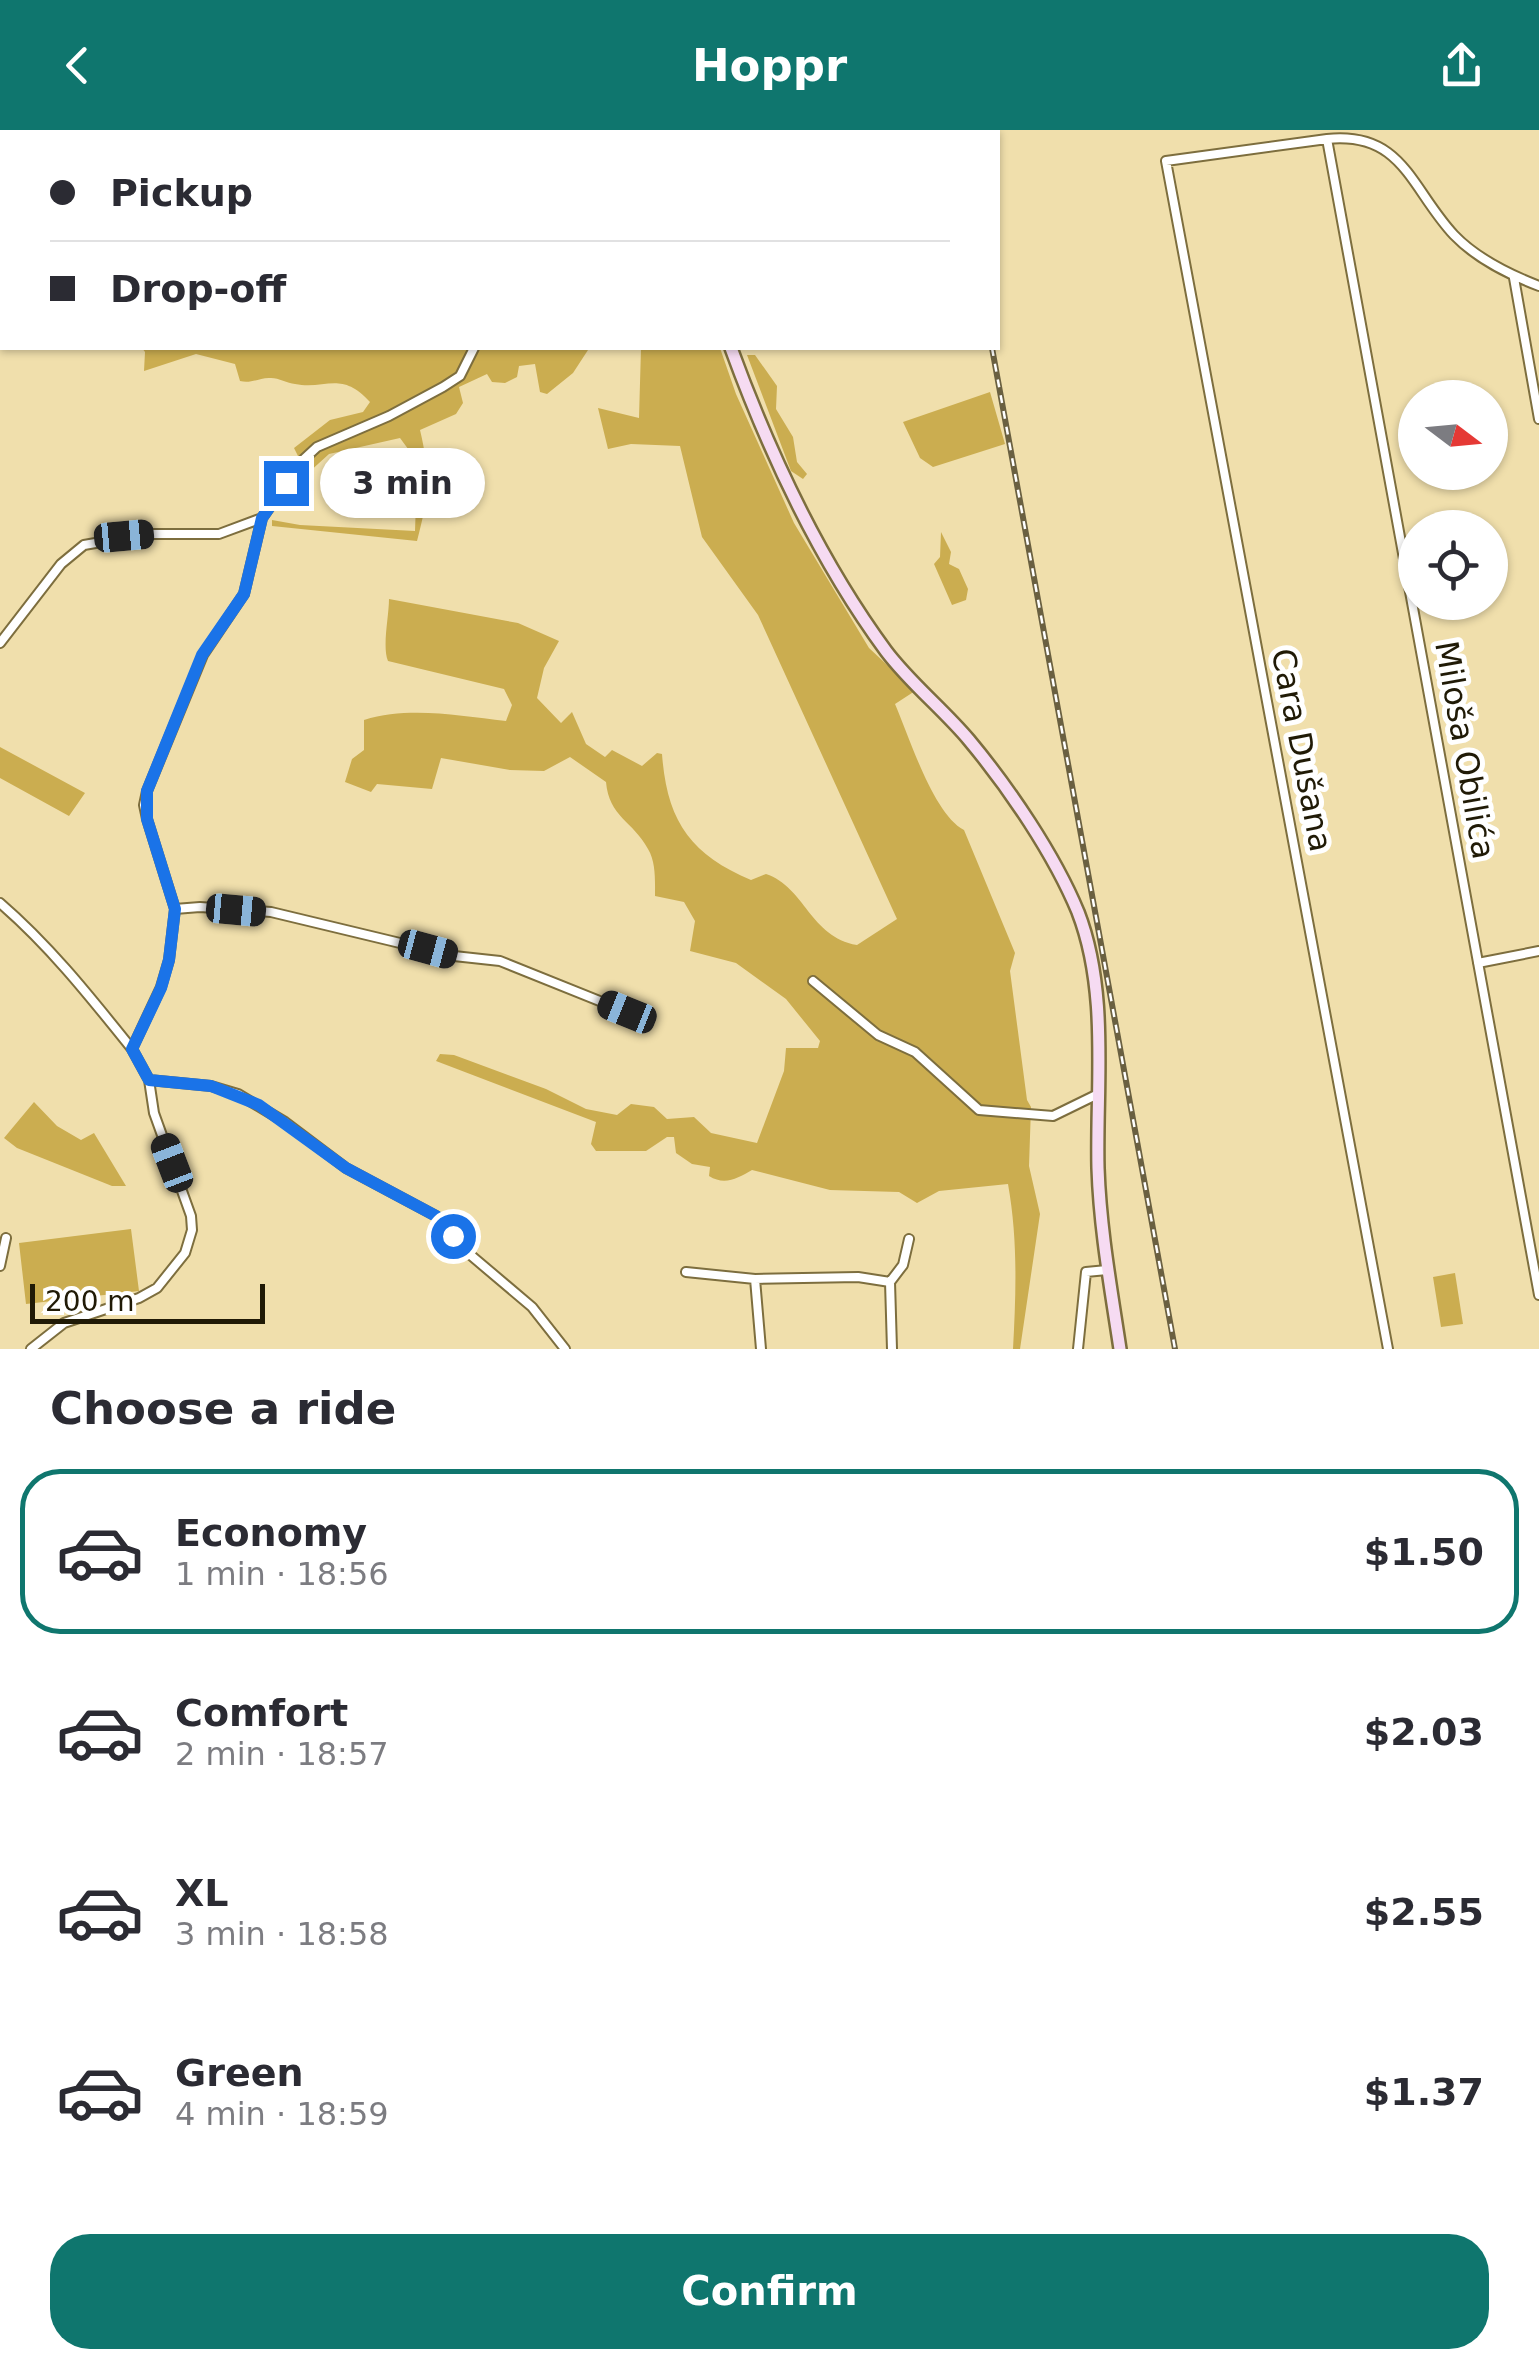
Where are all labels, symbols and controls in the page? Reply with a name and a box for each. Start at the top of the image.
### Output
icon: back [50,38,105,93]
icon: share [1434,38,1489,93]
text: Hoppr [692,39,847,92]
text: Pickup [110,171,253,215]
text: Drop-off [110,267,286,311]
north arrow [1398,380,1508,490]
map controls [1398,380,1508,620]
callout: 3 min [321,448,486,518]
route end [264,461,309,506]
text: 3 min [352,464,453,502]
button: locate [1398,510,1508,620]
car [93,518,155,554]
street label: Miloša Obilića [1427,638,1503,862]
street label: Cara Dušana [1264,645,1340,855]
car [205,892,267,928]
car [395,927,461,971]
car [594,987,660,1037]
car [147,1130,197,1196]
route start [431,1214,476,1259]
scale bar [30,1279,265,1324]
text: 200 m [45,1285,135,1318]
text: Choose a ride [50,1382,396,1435]
icon: car [55,1507,145,1597]
text: Economy [175,1511,367,1555]
text: $1.50 [1364,1530,1484,1574]
text: 1 min · 18:56 [175,1555,389,1593]
icon: car [55,1687,145,1777]
text: Comfort [175,1691,348,1735]
text: $2.03 [1364,1710,1484,1754]
text: 2 min · 18:57 [175,1735,389,1773]
icon: car [55,1867,145,1957]
text: XL [175,1871,229,1915]
text: $2.55 [1364,1890,1484,1934]
text: 3 min · 18:58 [175,1915,389,1953]
icon: car [55,2047,145,2137]
text: Green [175,2051,304,2095]
text: $1.37 [1364,2070,1484,2114]
text: 4 min · 18:59 [175,2095,389,2133]
button: Confirm [50,2234,1489,2349]

